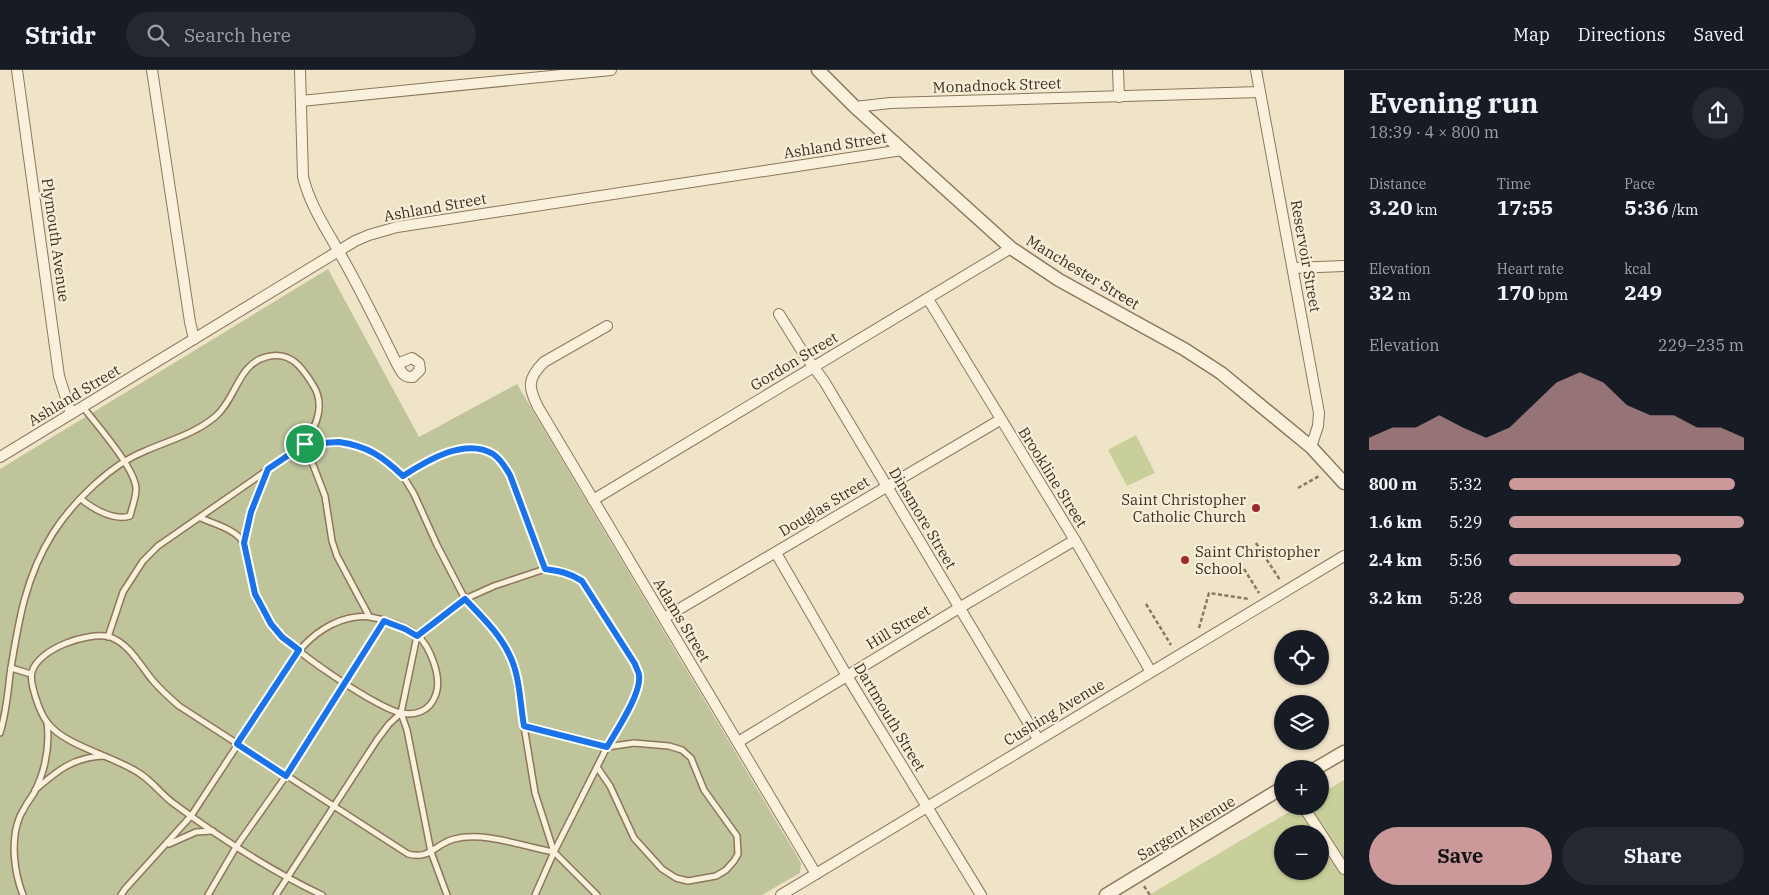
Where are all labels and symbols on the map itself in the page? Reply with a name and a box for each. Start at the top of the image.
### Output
street label: Monadnock Street [932,73,1062,97]
street label: Ashland Street [782,127,888,163]
street label: Plymouth Avenue [38,177,74,303]
street label: Ashland Street [382,189,488,225]
street label: Reservoir Street [1287,198,1325,314]
street label: Manchester Street [1023,231,1143,313]
street label: Gordon Street [747,327,841,395]
street label: Ashland Street [25,360,123,430]
pin [284,423,326,465]
street label: Brookline Street [1014,423,1092,531]
street label: Dinsmore Street [885,464,961,572]
street label: Douglas Street [775,472,873,540]
place label: Saint Christopher Catholic Church [1121,490,1246,526]
marker: Saint Christopher Catholic Church [1250,502,1262,514]
place label: Saint Christopher School [1195,542,1320,578]
marker: Saint Christopher School [1179,554,1191,566]
street label: Adams Street [649,574,715,666]
street label: Hill Street [863,601,933,653]
street label: Dartmouth Street [850,659,930,775]
street label: Cushing Avenue [1000,674,1108,750]
street label: Sargent Avenue [1134,791,1238,865]

